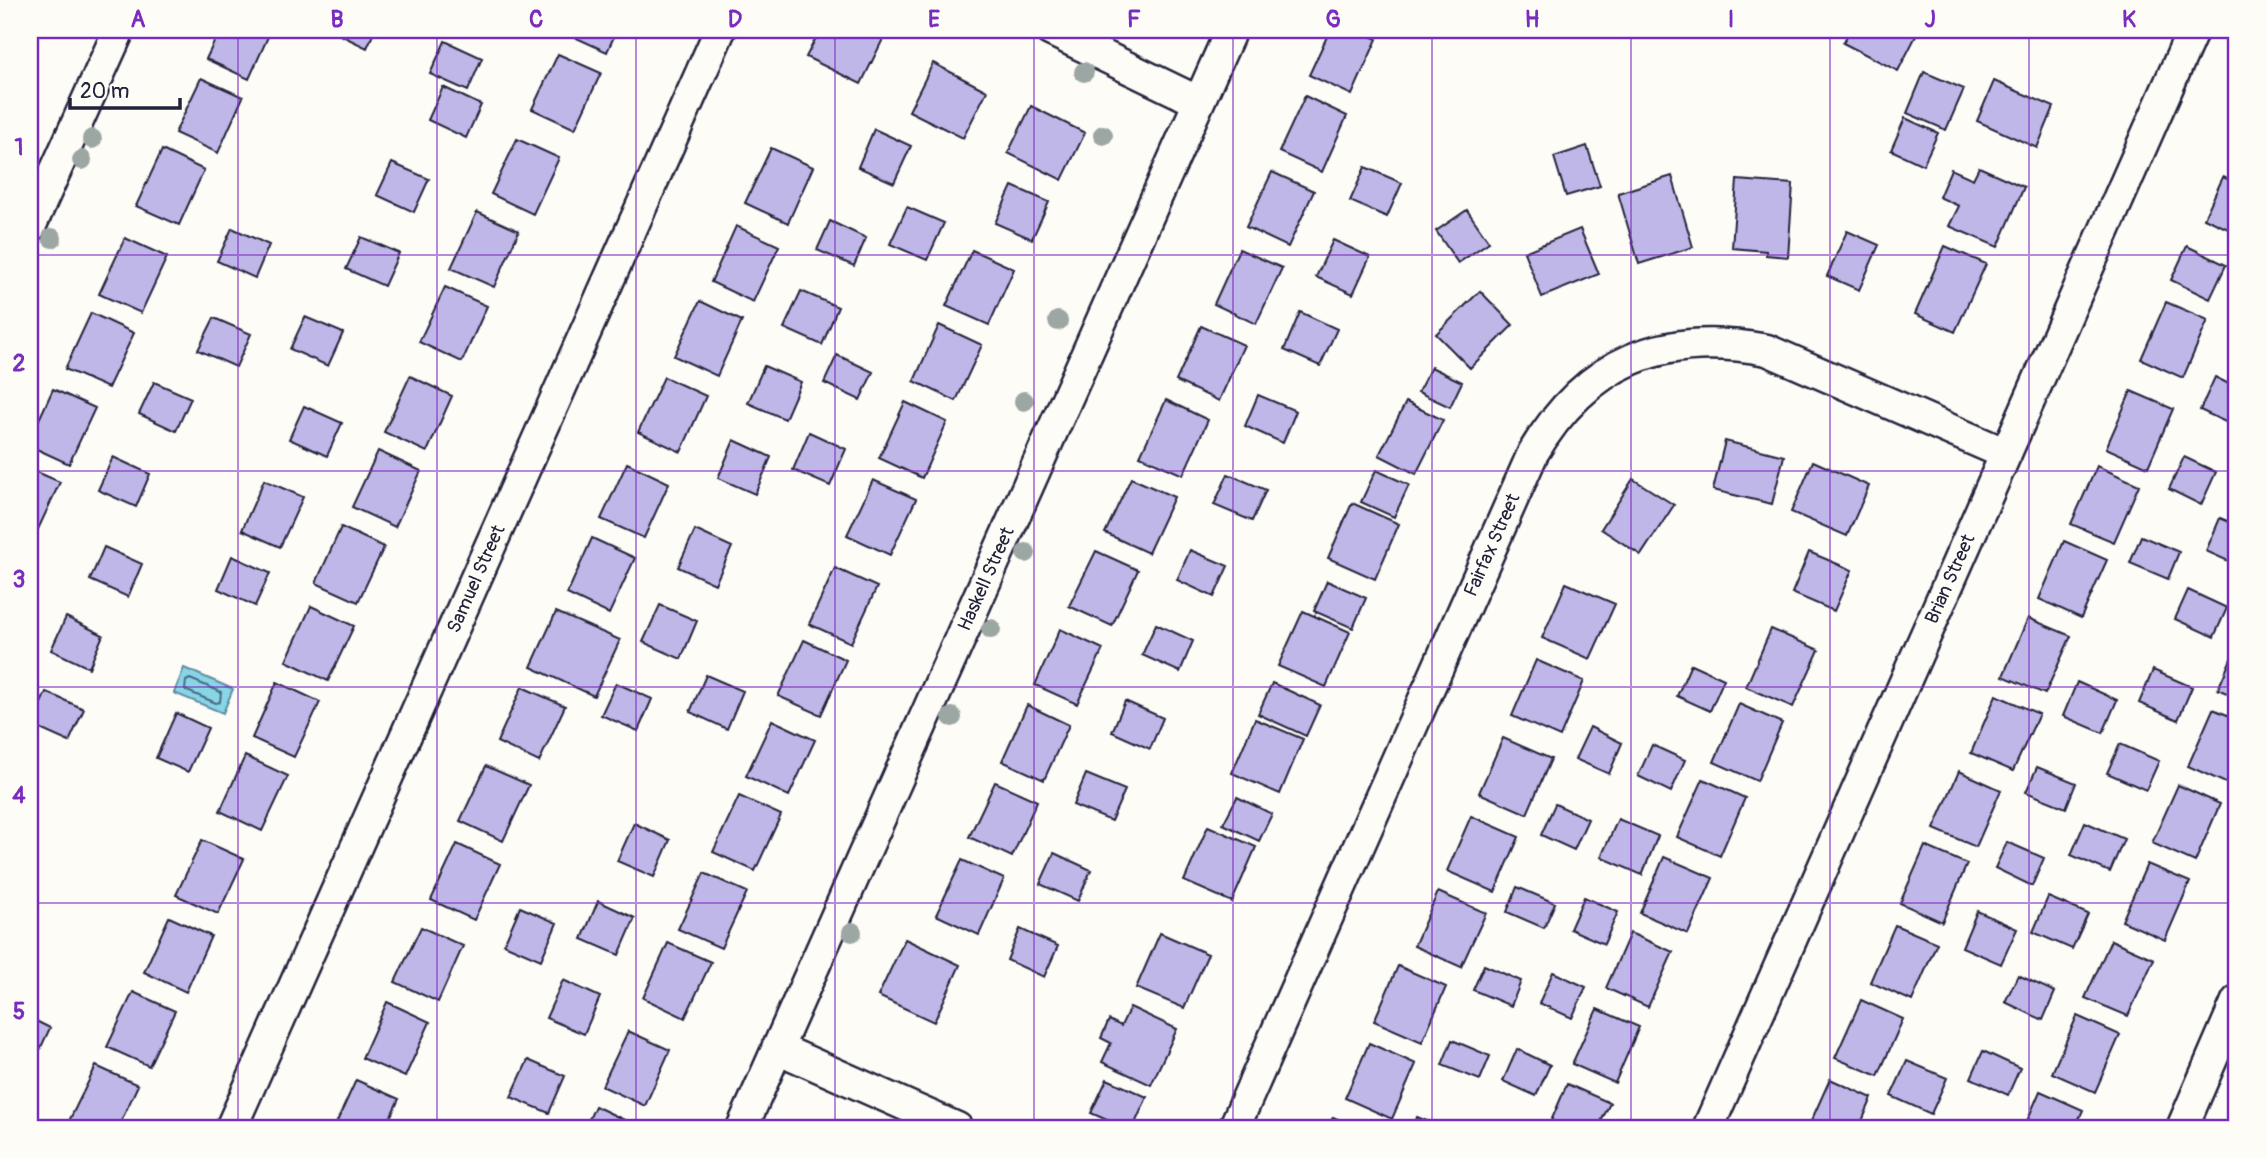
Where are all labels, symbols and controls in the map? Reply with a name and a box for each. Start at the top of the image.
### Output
text: A [131,5,146,34]
text: B [330,5,344,34]
text: C [529,5,543,34]
text: D [728,5,742,34]
text: E [928,5,940,34]
text: F [1127,5,1141,34]
text: G [1325,5,1341,34]
text: H [1525,5,1539,34]
text: I [1728,5,1734,34]
text: J [1924,5,1936,34]
text: K [2122,5,2136,34]
scale bar [70,66,180,110]
text: 20 m [80,78,129,105]
text: 1 [15,133,24,162]
text: 2 [13,349,26,378]
street label: Fairfax Street [1459,489,1526,600]
street label: Samuel Street [441,521,511,637]
street label: Haskell Street [952,523,1020,635]
street label: Brian Street [1920,530,1981,628]
text: 3 [13,565,25,594]
text: 4 [12,781,26,810]
text: 5 [13,997,25,1026]

